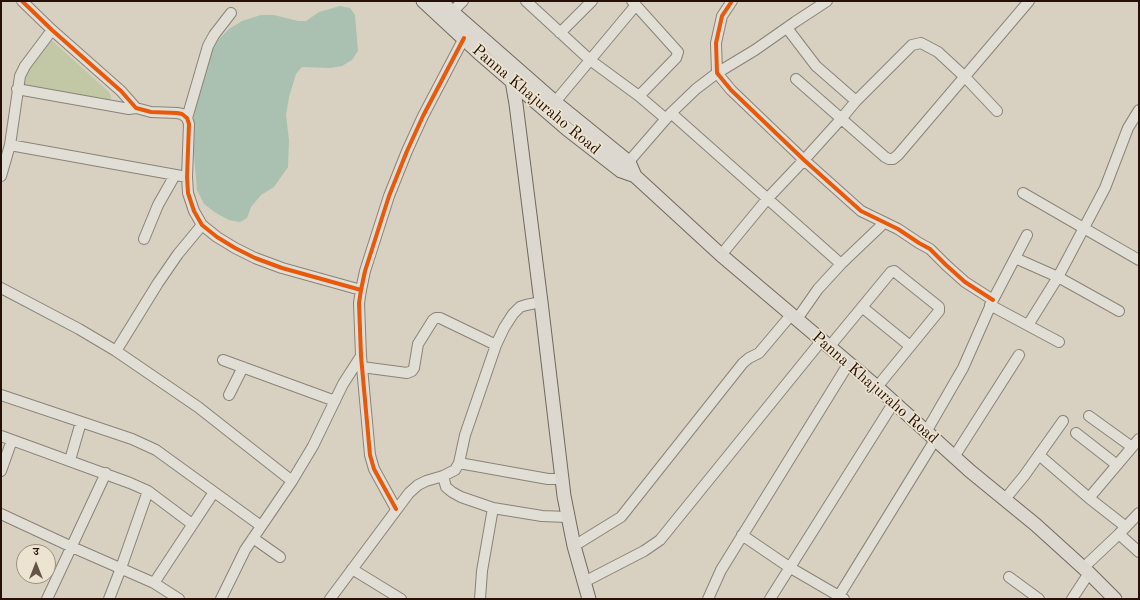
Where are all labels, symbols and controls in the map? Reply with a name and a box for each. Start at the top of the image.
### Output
street label: Panna Khajuraho Road [468,41,604,159]
street label: Panna Khajuraho Road [808,328,942,448]
north arrow [16,544,56,584]
text: उ [33,547,39,558]

